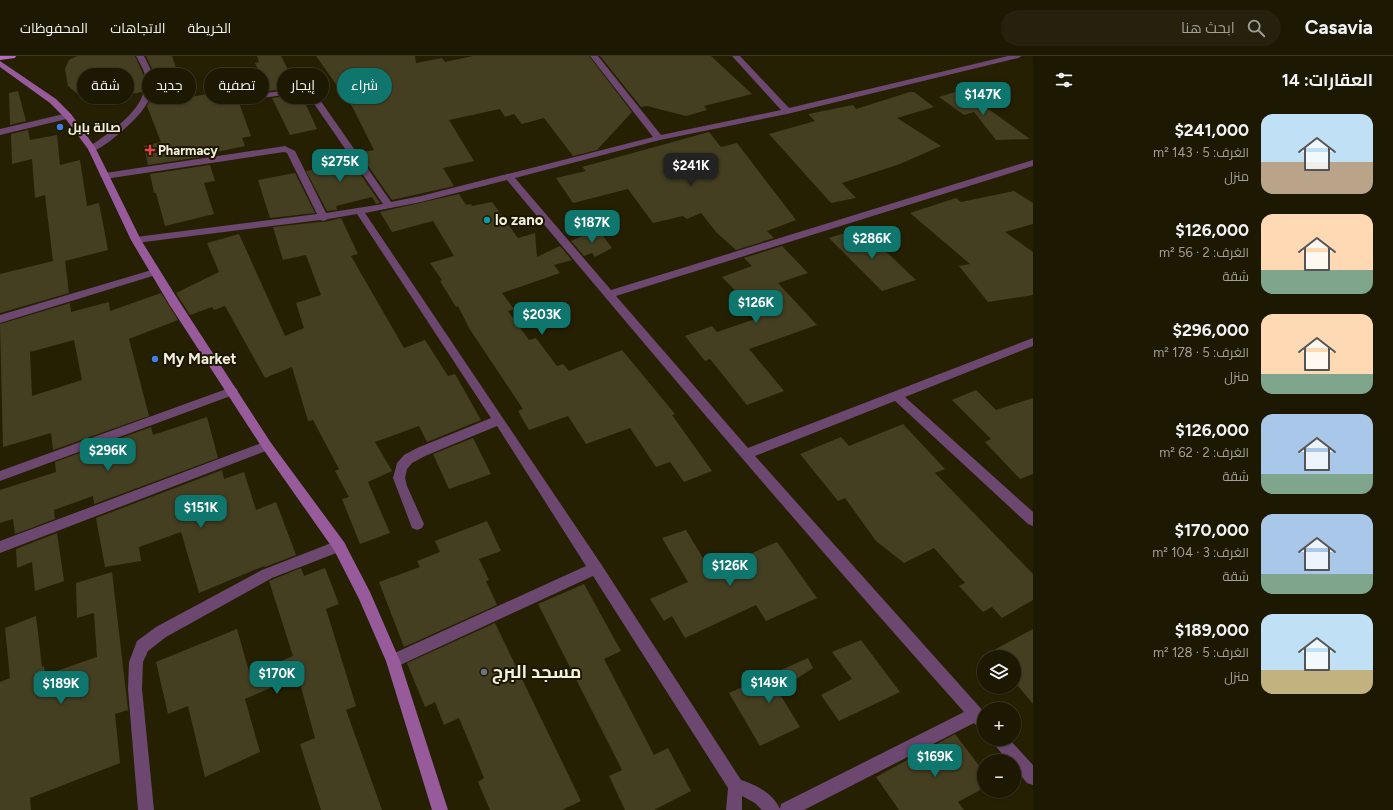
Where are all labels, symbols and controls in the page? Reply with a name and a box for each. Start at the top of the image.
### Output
search box [1001,10,1281,46]
text: Casavia [1305,16,1373,39]
icon: search [1245,17,1267,39]
text: ابحث هنا [1181,19,1235,37]
text: المحفوظات [20,20,88,37]
text: الاتجاهات [110,20,166,37]
text: الخريطة [188,20,231,37]
chip: شقة [77,68,134,104]
chip: جديد [142,68,196,104]
chip: تصفية [204,68,269,104]
chip: إيجار [277,68,329,104]
chip: شراء [337,68,392,104]
icon: filters [1053,69,1075,91]
text: العقارات: 14 [1282,70,1373,90]
pin: $147K [955,82,1011,116]
text: $147K [965,87,1001,102]
place label: صالة بابل [68,120,121,135]
text: $241,000 [1174,120,1249,140]
marker: صالة بابل [55,122,65,132]
icon: home [1293,130,1341,178]
place label: Pharmacy [158,143,218,158]
marker: Pharmacy [145,145,155,155]
text: الغرف: 5 · 143 m² [1153,145,1249,160]
pin: $275K [312,149,368,183]
pin: $241K [663,153,719,187]
text: $275K [321,154,359,169]
text: $241K [672,158,710,173]
text: منزل [1224,169,1249,184]
pin: $187K [564,210,620,244]
place label: lo zano [495,211,544,229]
marker: lo zano [482,215,492,225]
text: $187K [574,215,610,230]
text: $126,000 [1175,220,1249,240]
pin: $286K [844,226,900,260]
icon: home [1293,230,1341,278]
text: $286K [853,231,891,246]
text: الغرف: 2 · 56 m² [1159,245,1249,260]
text: شقة [1222,269,1249,284]
pin: $126K [728,290,784,324]
text: $126K [738,295,774,310]
pin: $203K [514,302,570,336]
text: $203K [522,307,562,322]
text: $296,000 [1173,320,1249,340]
icon: home [1293,330,1341,378]
text: الغرف: 5 · 178 m² [1153,345,1249,360]
place label: My Market [163,350,237,368]
marker: My Market [150,354,160,364]
text: منزل [1224,369,1249,384]
text: $126,000 [1175,420,1249,440]
icon: home [1293,430,1341,478]
pin: $296K [80,438,136,472]
text: $296K [89,443,127,458]
text: الغرف: 2 · 62 m² [1159,445,1249,460]
text: شقة [1222,469,1249,484]
pin: $151K [173,495,229,529]
text: $151K [184,500,218,515]
text: $170,000 [1175,520,1249,540]
icon: home [1293,530,1341,578]
text: الغرف: 3 · 104 m² [1152,545,1249,560]
pin: $126K [702,553,758,587]
text: $126K [712,558,748,573]
text: شقة [1222,569,1249,584]
text: $189,000 [1175,620,1249,640]
icon: home [1293,630,1341,678]
text: الغرف: 5 · 128 m² [1153,645,1249,660]
map controls [977,650,1021,798]
button: layers [977,650,1021,694]
pin: $170K [249,661,305,695]
place label: مسجد البرج [492,661,581,684]
text: $170K [259,666,296,681]
marker: مسجد البرج [479,667,489,677]
text: منزل [1224,669,1249,684]
pin: $149K [741,670,797,704]
pin: $189K [33,671,89,705]
text: $149K [750,675,788,690]
text: $189K [43,676,79,691]
button: + [977,702,1021,746]
pin: $169K [907,744,963,778]
text: $169K [917,749,953,764]
button: − [977,754,1021,798]

